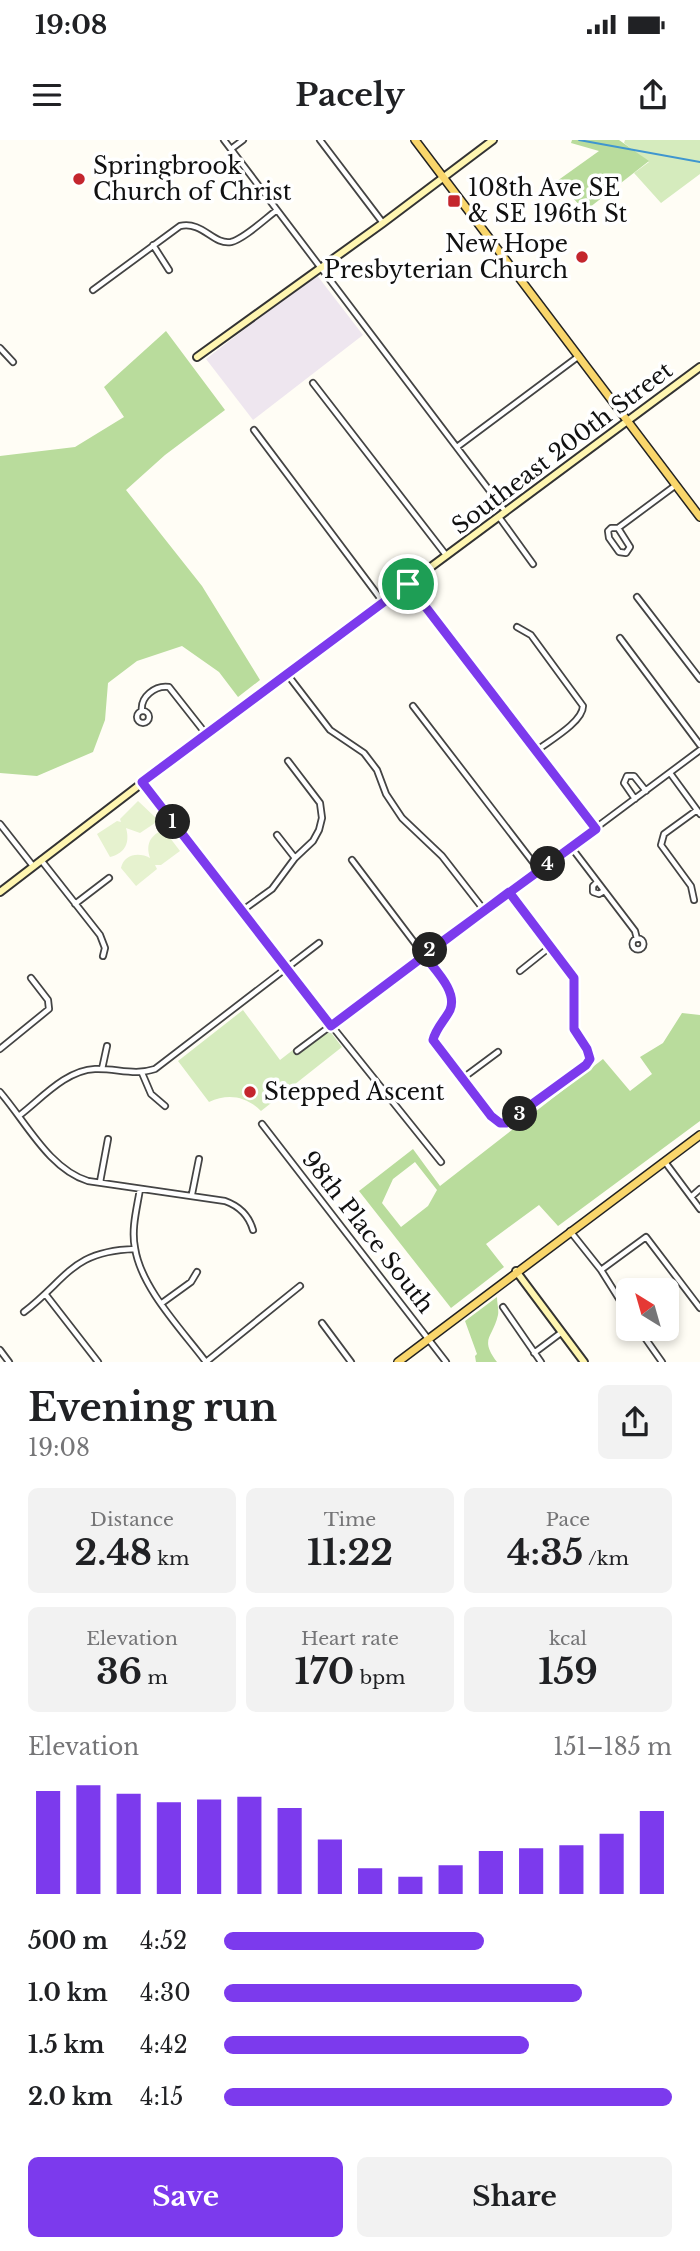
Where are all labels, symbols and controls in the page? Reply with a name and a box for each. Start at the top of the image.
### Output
text: 19:08 [35,9,107,41]
text: Pacely [295,75,405,115]
icon: menu [28,76,66,114]
icon: share [634,76,672,114]
place label: Springbrook Church of Christ [93,152,292,206]
marker: Springbrook Church of Christ [71,171,87,187]
place label: 108th Ave SE & SE 196th St [468,174,628,228]
marker: 108th Ave SE & SE 196th St [446,193,462,209]
place label: New Hope Presbyterian Church [324,230,568,284]
marker: New Hope Presbyterian Church [574,249,590,265]
street label: Southeast 200th Street [446,356,678,540]
pin [378,554,438,614]
icon: arrive [389,565,427,603]
pin: 1 [156,804,190,840]
text: 1 [168,810,177,833]
pin: 4 [530,846,566,882]
text: 4 [541,852,554,875]
pin: 2 [412,932,448,968]
text: 2 [423,938,436,961]
place label: Stepped Ascent [264,1078,445,1106]
marker: Stepped Ascent [242,1084,258,1100]
pin: 3 [503,1096,538,1132]
text: 3 [513,1102,526,1125]
street label: 98th Place South [296,1145,440,1319]
north arrow [616,1278,679,1340]
map controls [616,1278,679,1341]
text: Evening run [28,1384,277,1431]
button: share [598,1385,672,1459]
text: 19:08 [28,1434,90,1462]
text: Distance [90,1508,174,1531]
text: Time [324,1508,376,1531]
text: Pace [546,1508,590,1531]
text: 2.48 [75,1531,152,1574]
text: 11:22 [307,1531,393,1574]
text: 4:35 [507,1531,583,1574]
text: km [152,1547,189,1570]
text: /km [583,1547,629,1570]
text: Elevation [86,1627,178,1650]
text: Heart rate [301,1627,399,1650]
text: kcal [549,1627,587,1650]
text: 36 [96,1650,142,1693]
text: 170 [295,1650,354,1693]
text: 159 [538,1650,598,1693]
text: m [142,1666,168,1689]
text: bpm [354,1666,405,1689]
text: Elevation [28,1733,139,1761]
text: 151–185 m [553,1733,672,1761]
text: 500 m [28,1927,108,1955]
text: 4:52 [140,1927,187,1955]
text: 1.0 km [28,1979,108,2007]
text: 4:30 [140,1979,191,2007]
text: 1.5 km [28,2031,105,2059]
text: 4:42 [140,2031,188,2059]
text: 2.0 km [28,2083,113,2111]
text: 4:15 [140,2083,183,2111]
button: Save [28,2157,343,2237]
button: Share [357,2157,672,2237]

